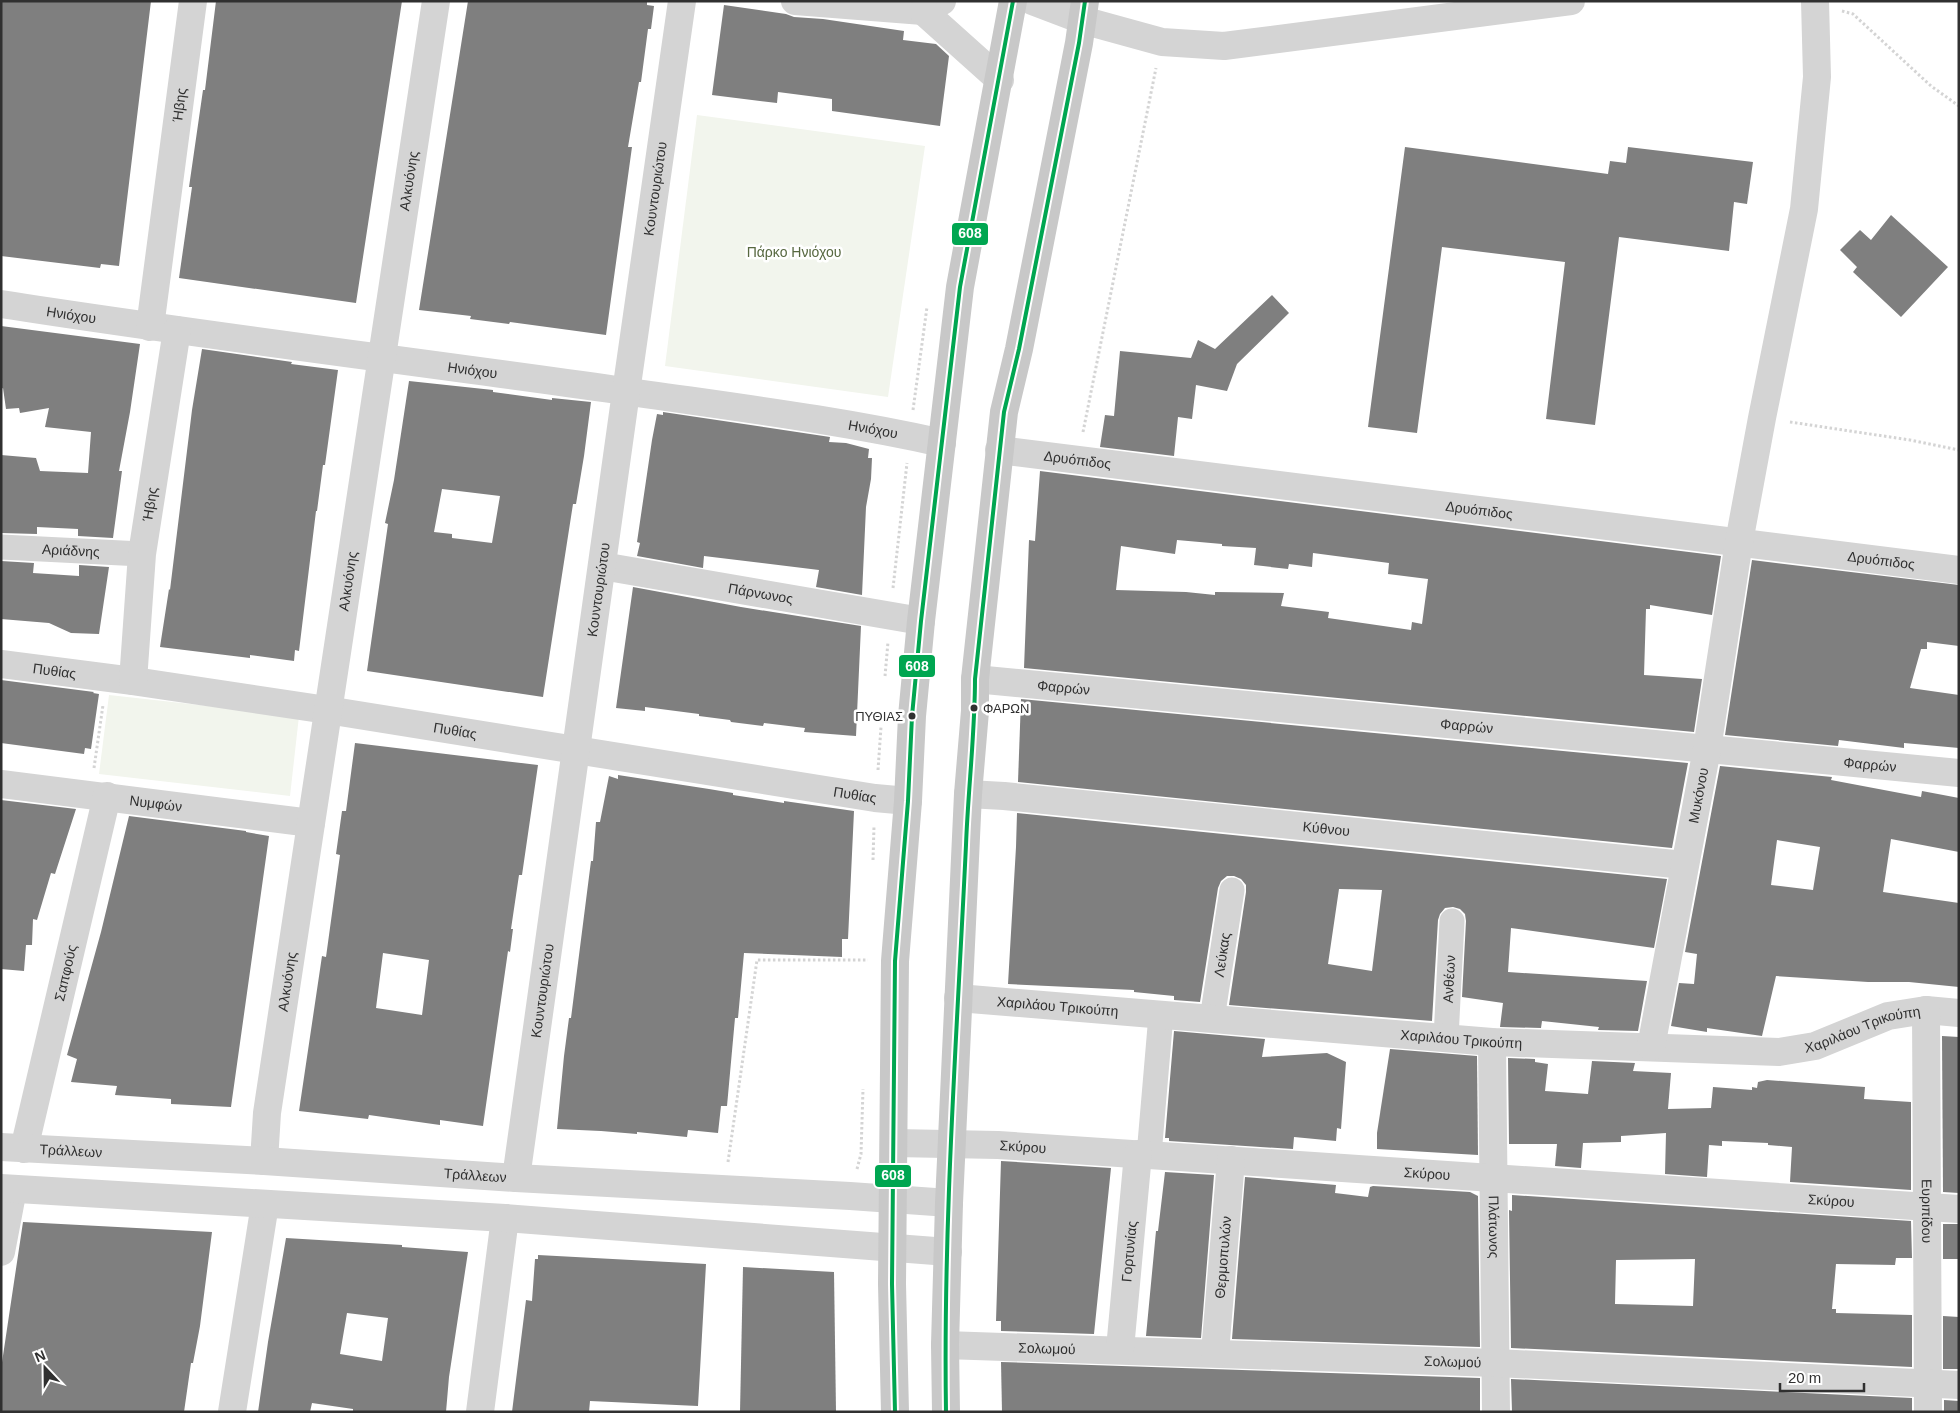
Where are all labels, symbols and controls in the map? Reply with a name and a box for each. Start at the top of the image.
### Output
street label: Ήβης [169,87,190,124]
street label: Κουντουριώτου [640,141,670,237]
street label: Αλκυόνης [396,150,421,212]
line badge: 608 [951,222,989,246]
text: 608 [958,225,982,241]
park label: Πάρκο Ηνιόχου [747,244,841,260]
street label: Ηνιόχου [45,303,97,326]
street label: Ηνιόχου [446,359,498,381]
street label: Ηνιόχου [847,417,899,442]
street label: Δρυόπιδος [1043,448,1112,472]
street label: Ήβης [139,485,160,523]
street label: Δρυόπιδος [1445,498,1514,522]
street label: Αριάδνης [42,541,100,560]
street label: Κουντουριώτου [584,542,613,638]
street label: Δρυόπιδος [1847,548,1916,572]
street label: Αλκυόνης [335,550,360,612]
street label: Πάρνωνος [727,580,795,607]
line badge: 608 [898,654,936,678]
text: 608 [905,658,929,674]
street label: Πυθίας [32,660,77,682]
street label: Φαρρών [1036,677,1091,698]
place label: ΦΑΡΩΝ [983,701,1029,716]
marker: ΦΑΡΩΝ [969,703,979,713]
place label: ΠΥΘΙΑΣ [855,709,903,724]
marker: ΠΥΘΙΑΣ [907,711,917,721]
street label: Φαρρών [1440,715,1494,736]
street label: Πυθίας [432,719,478,742]
street label: Φαρρών [1843,754,1897,775]
street label: Μυκόνου [1685,766,1711,825]
street label: Πυθίας [832,783,878,806]
street label: Νυμφών [129,792,183,815]
street label: Κύθνου [1302,818,1351,839]
street label: Λεύκας [1211,931,1233,978]
street label: Σαπφούς [51,943,80,1003]
street label: Κουντουριώτου [528,943,557,1039]
street label: Αλκυόνης [275,950,299,1013]
street label: Ανθέων [1440,955,1458,1003]
street label: Χαριλάου Τρικούπη [996,993,1119,1019]
street label: Χαριλάου Τρικούπη [1803,1003,1921,1056]
street label: Χαριλάου Τρικούπη [1400,1026,1522,1051]
street label: Σκύρου [999,1137,1047,1156]
street label: Τράλλεων [39,1141,103,1160]
line badge: 608 [874,1164,912,1188]
street label: Σκύρου [1403,1164,1451,1183]
street label: Τράλλεων [443,1165,507,1185]
text: 608 [881,1167,905,1183]
street label: Ευριπίδου [1919,1179,1935,1243]
street label: Σκύρου [1807,1191,1855,1210]
street label: Πλάτωνος [1486,1195,1502,1259]
street label: Θερμοπυλών [1212,1215,1234,1299]
street label: Γορτυνίας [1118,1220,1140,1283]
street label: Σολωμού [1018,1339,1076,1357]
north arrow [20,1343,70,1393]
text: N [32,1347,48,1365]
street label: Σολωμού [1424,1353,1482,1371]
scale bar [1780,1360,1864,1392]
text: 20 m [1788,1369,1821,1386]

